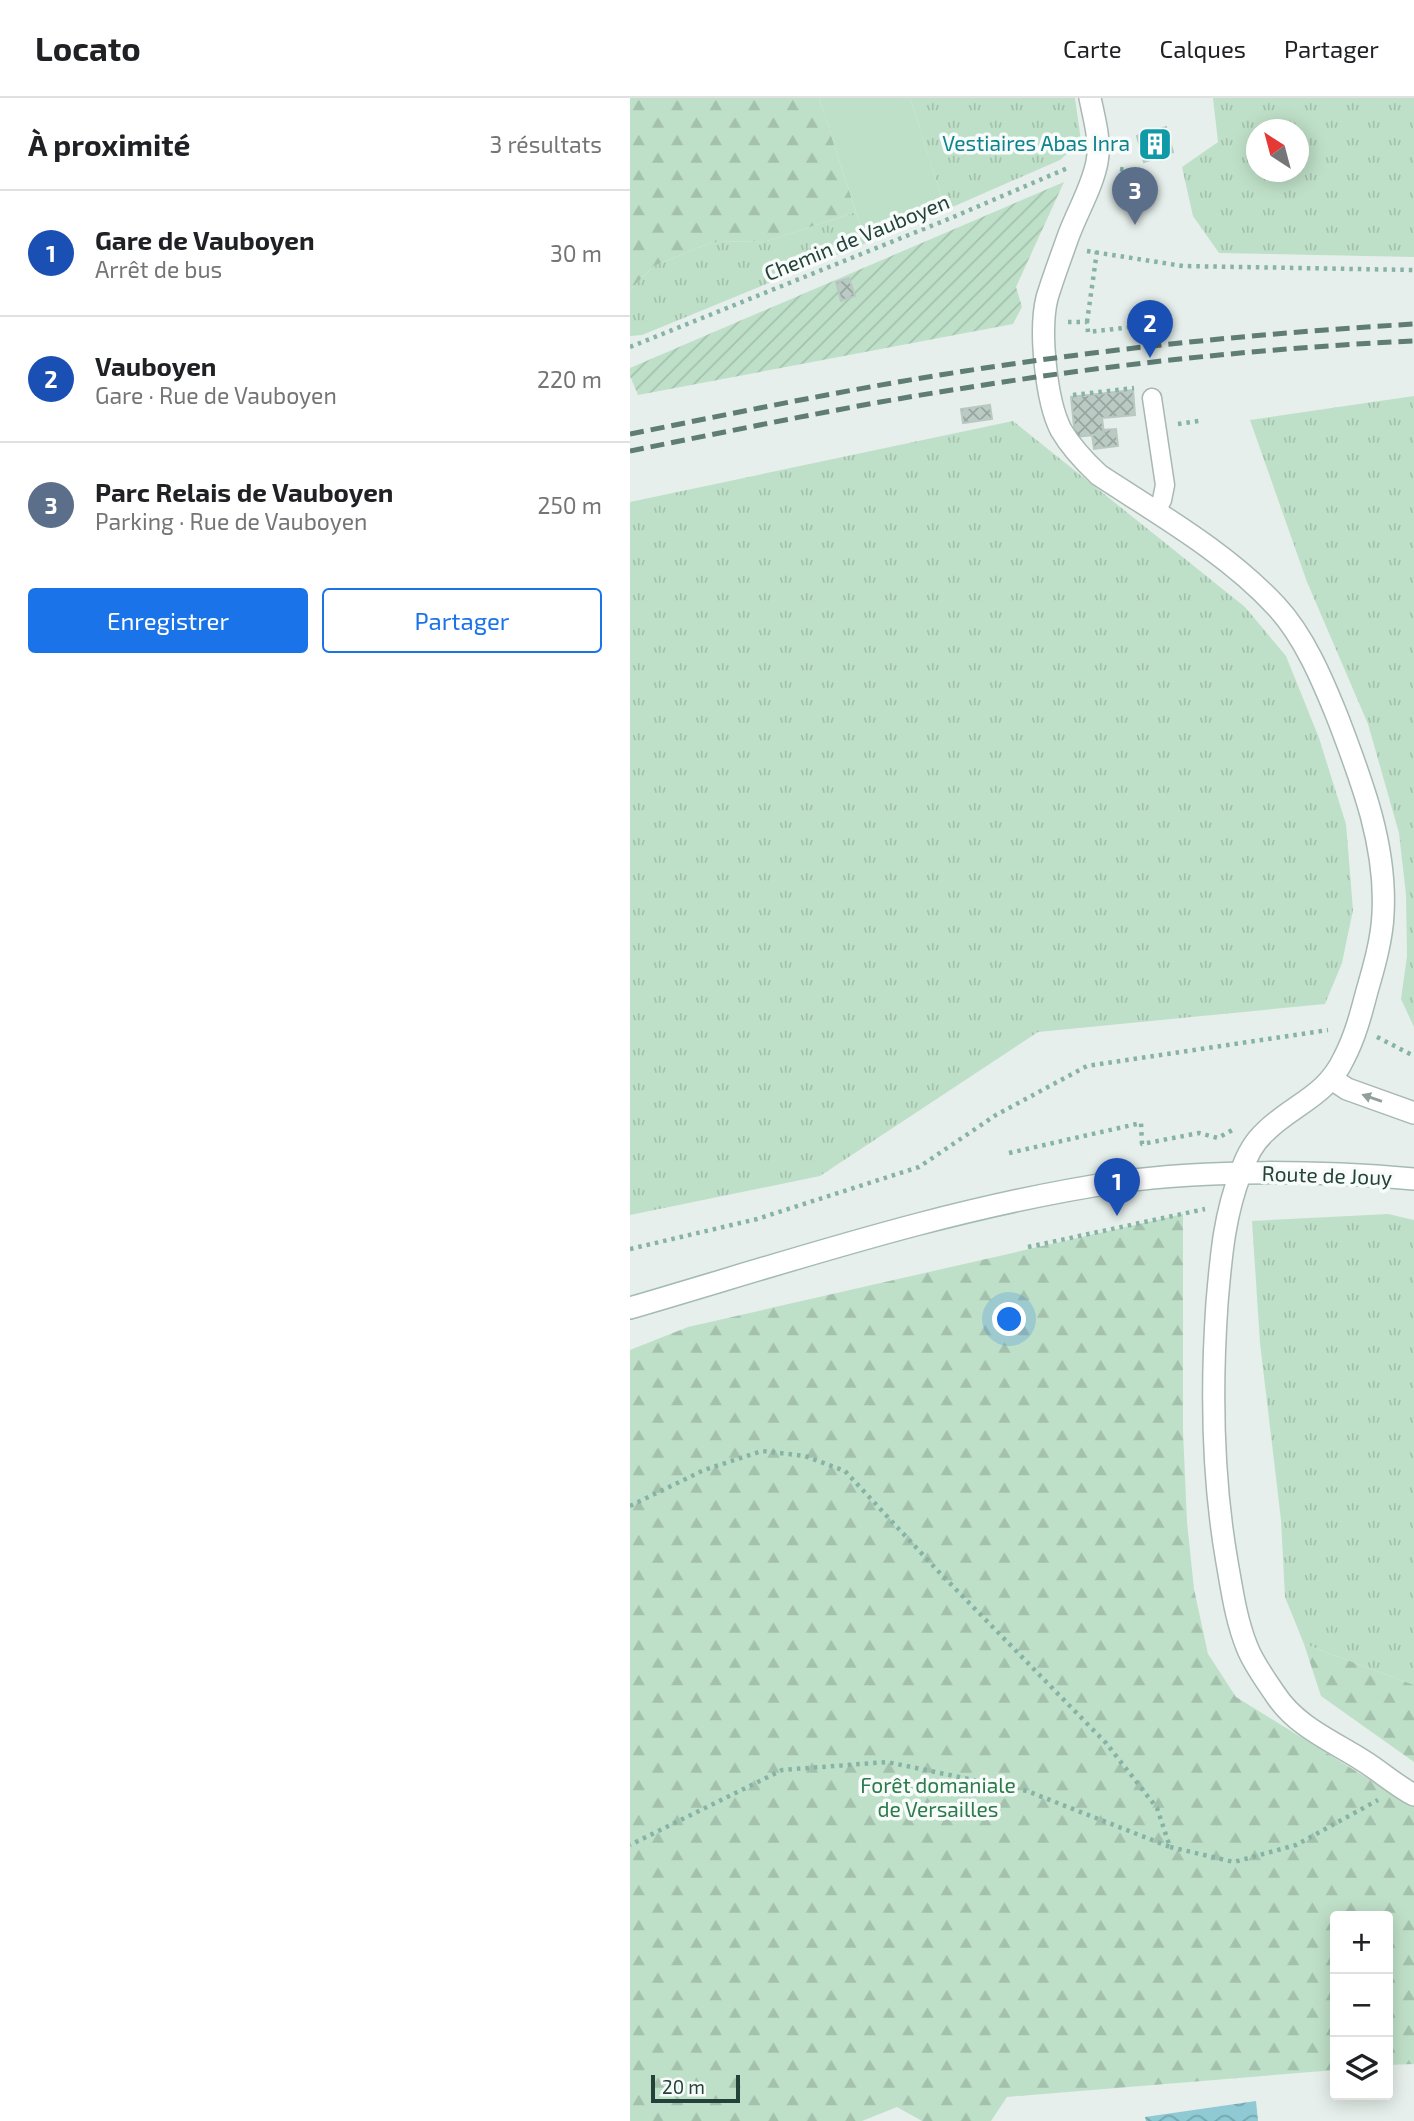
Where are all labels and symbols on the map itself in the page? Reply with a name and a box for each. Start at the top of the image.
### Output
north arrow [1246,119,1309,182]
building icon: Vestiaires Abas Inra [1136,125,1174,163]
place label: Vestiaires Abas Inra [942,130,1130,155]
pin: 3 [1112,167,1158,225]
street label: Chemin de Vauboyen [760,188,953,285]
pin: 2 [1127,300,1173,358]
one-way arrow [1362,1092,1383,1103]
pin: 1 [1094,1158,1140,1216]
street label: Route de Jouy [1261,1160,1393,1189]
your location [992,1302,1026,1336]
park label: Forêt domaniale de Versailles [860,1772,1016,1821]
scale bar [651,2072,740,2104]

